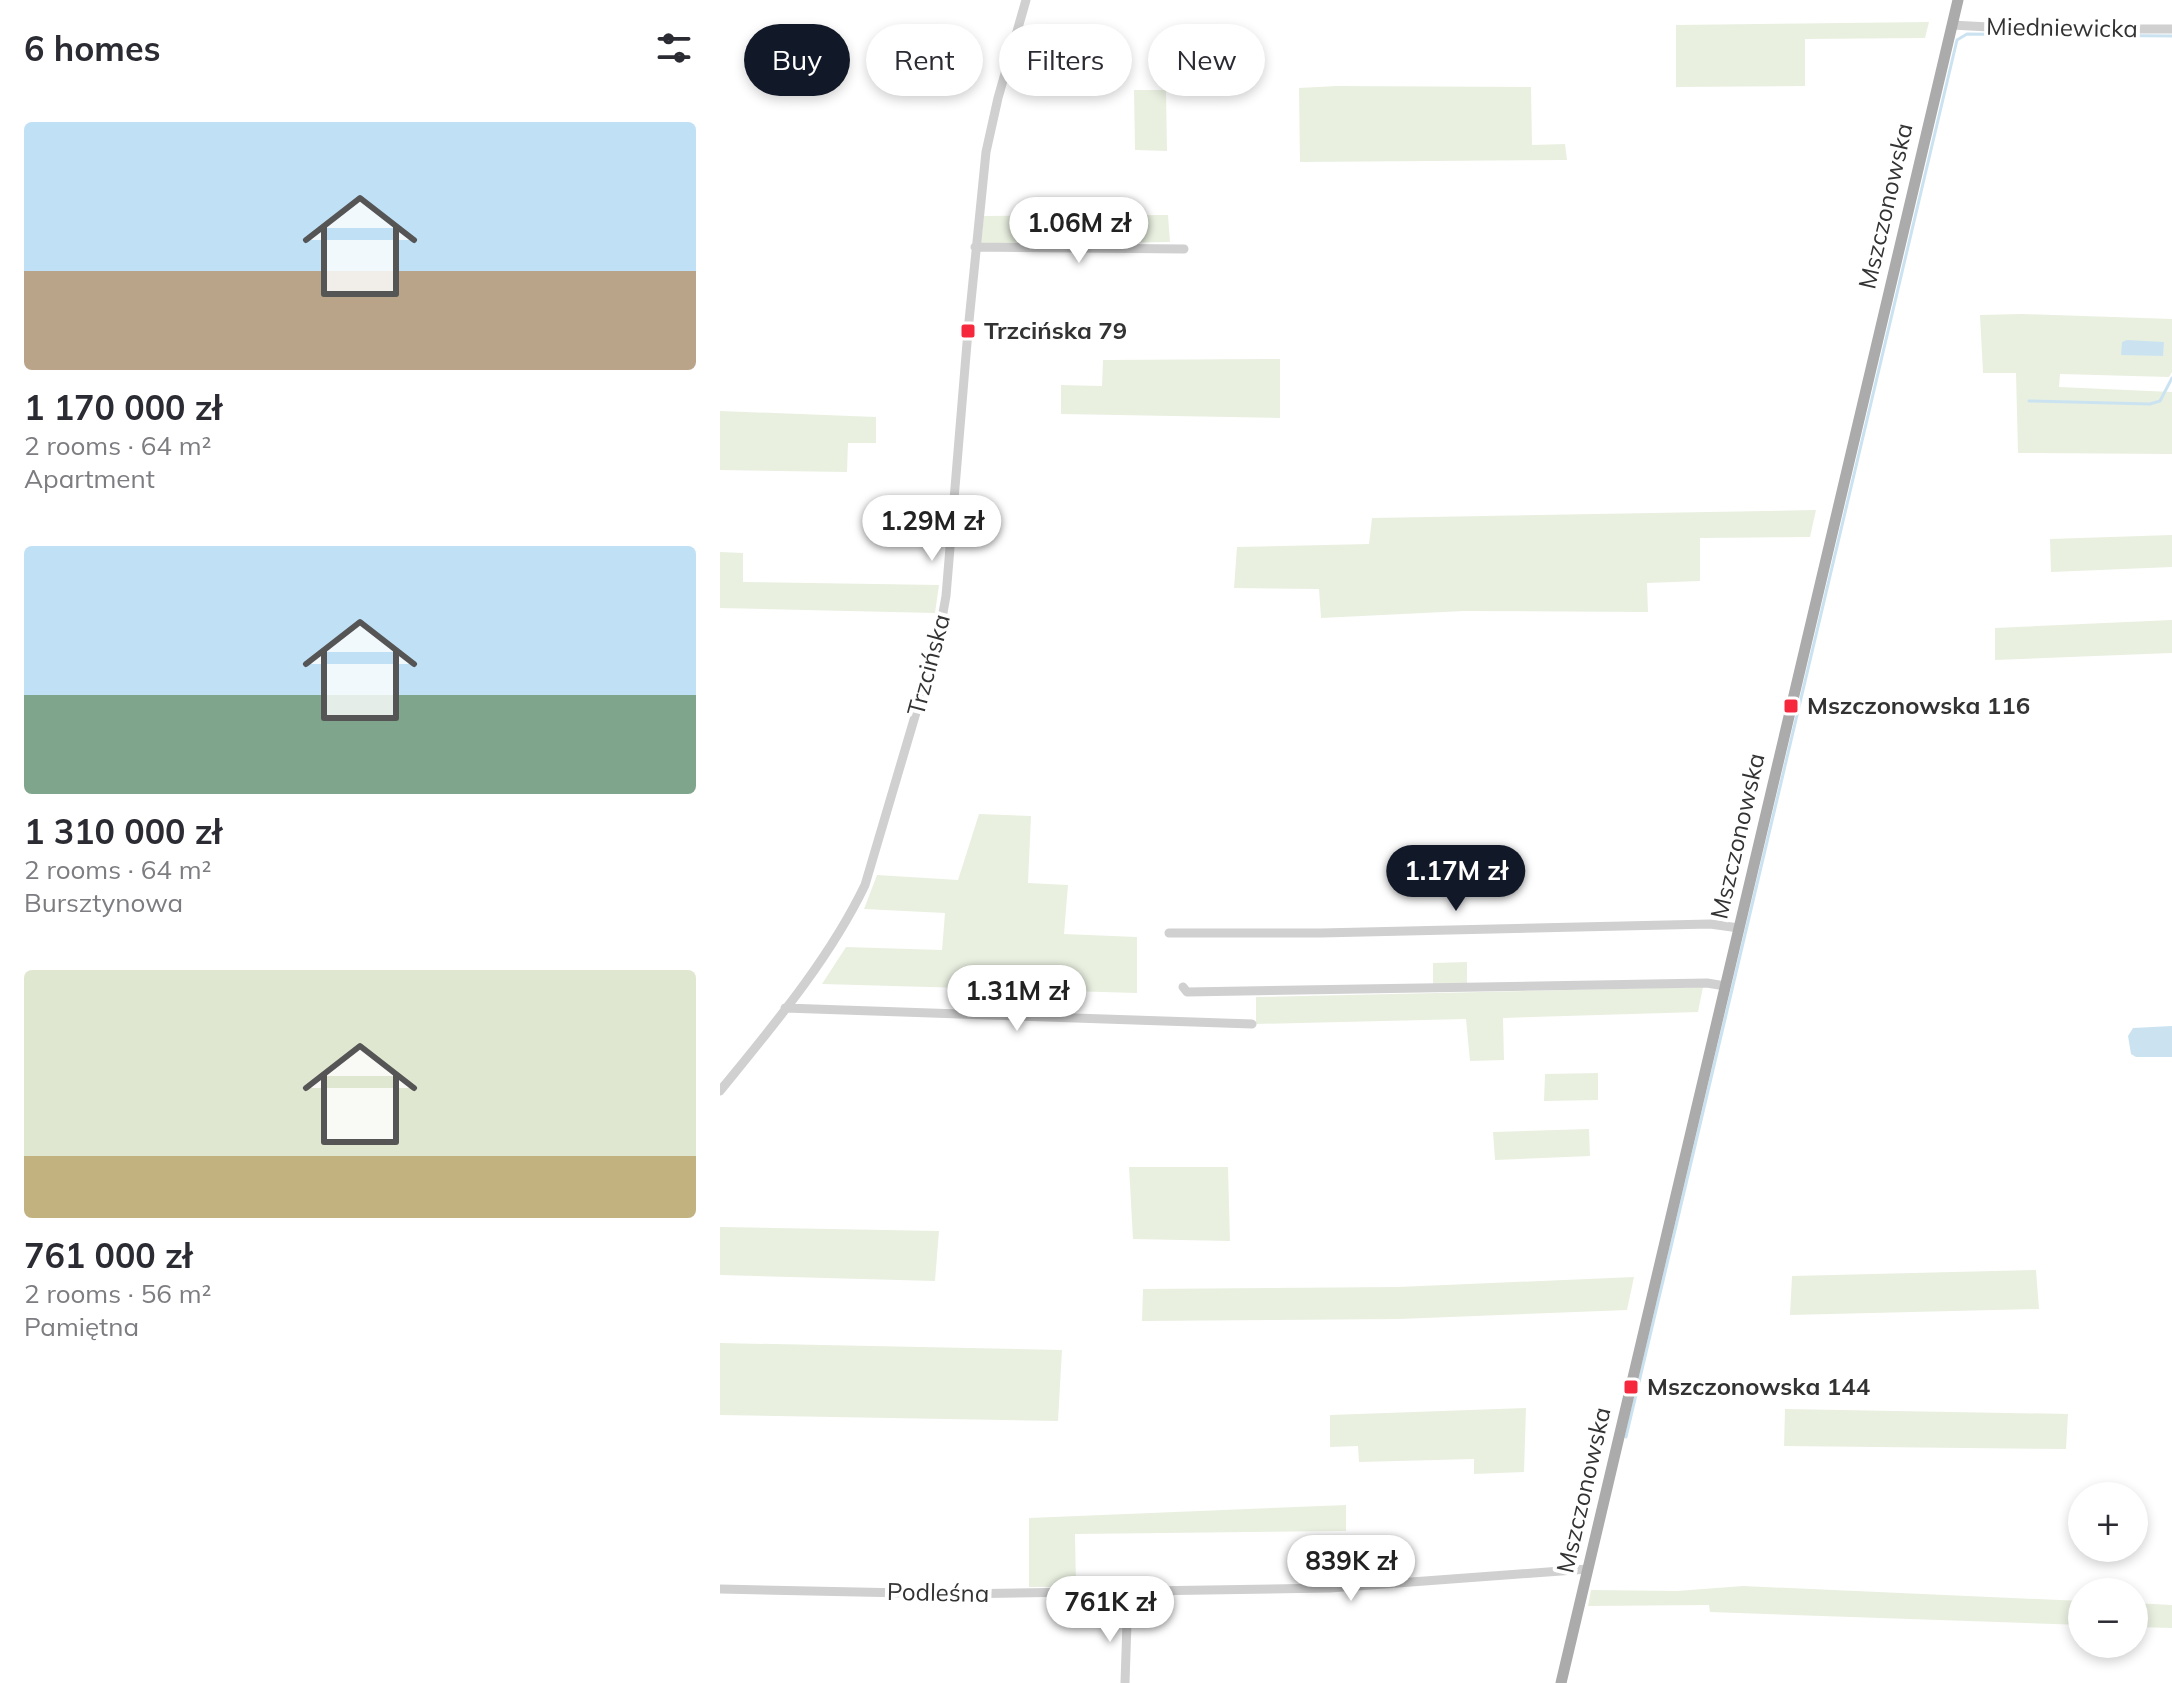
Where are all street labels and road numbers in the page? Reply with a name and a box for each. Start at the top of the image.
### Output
street label: Miedniewicka [1986,11,2138,43]
street label: Mszczonowska [1851,120,1919,292]
street label: Trzcińska [900,611,956,719]
street label: Mszczonowska [1703,750,1771,922]
street label: Mszczonowska [1549,1404,1617,1576]
street label: Podleśna [887,1576,989,1608]

